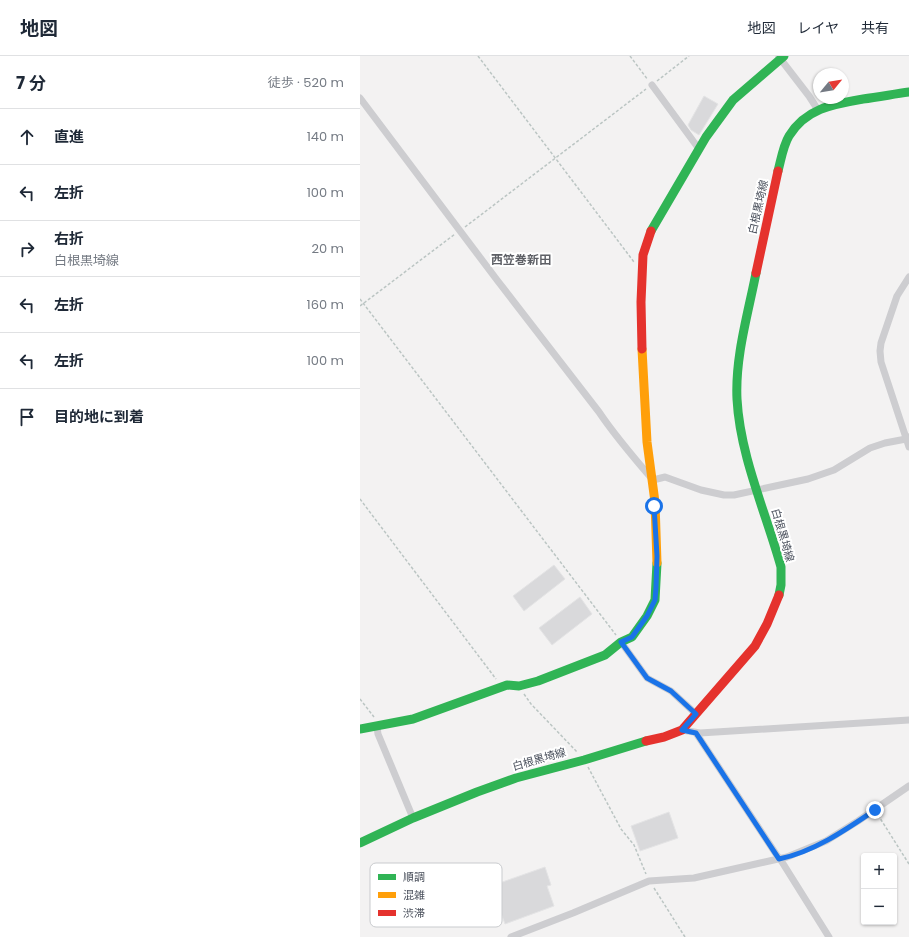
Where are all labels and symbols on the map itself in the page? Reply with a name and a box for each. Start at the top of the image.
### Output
north arrow [813,68,849,104]
street label: 白根黒埼線 [744,178,772,236]
district label: 西笠巻新田 [491,251,551,268]
route start [645,497,663,515]
street label: 白根黒埼線 [768,506,798,564]
street label: 白根黒埼線 [510,744,568,774]
route end [866,801,884,819]
legend [370,863,502,927]
text: 順調 [403,869,425,885]
text: 混雑 [403,887,425,903]
text: 渋滞 [403,905,425,921]

